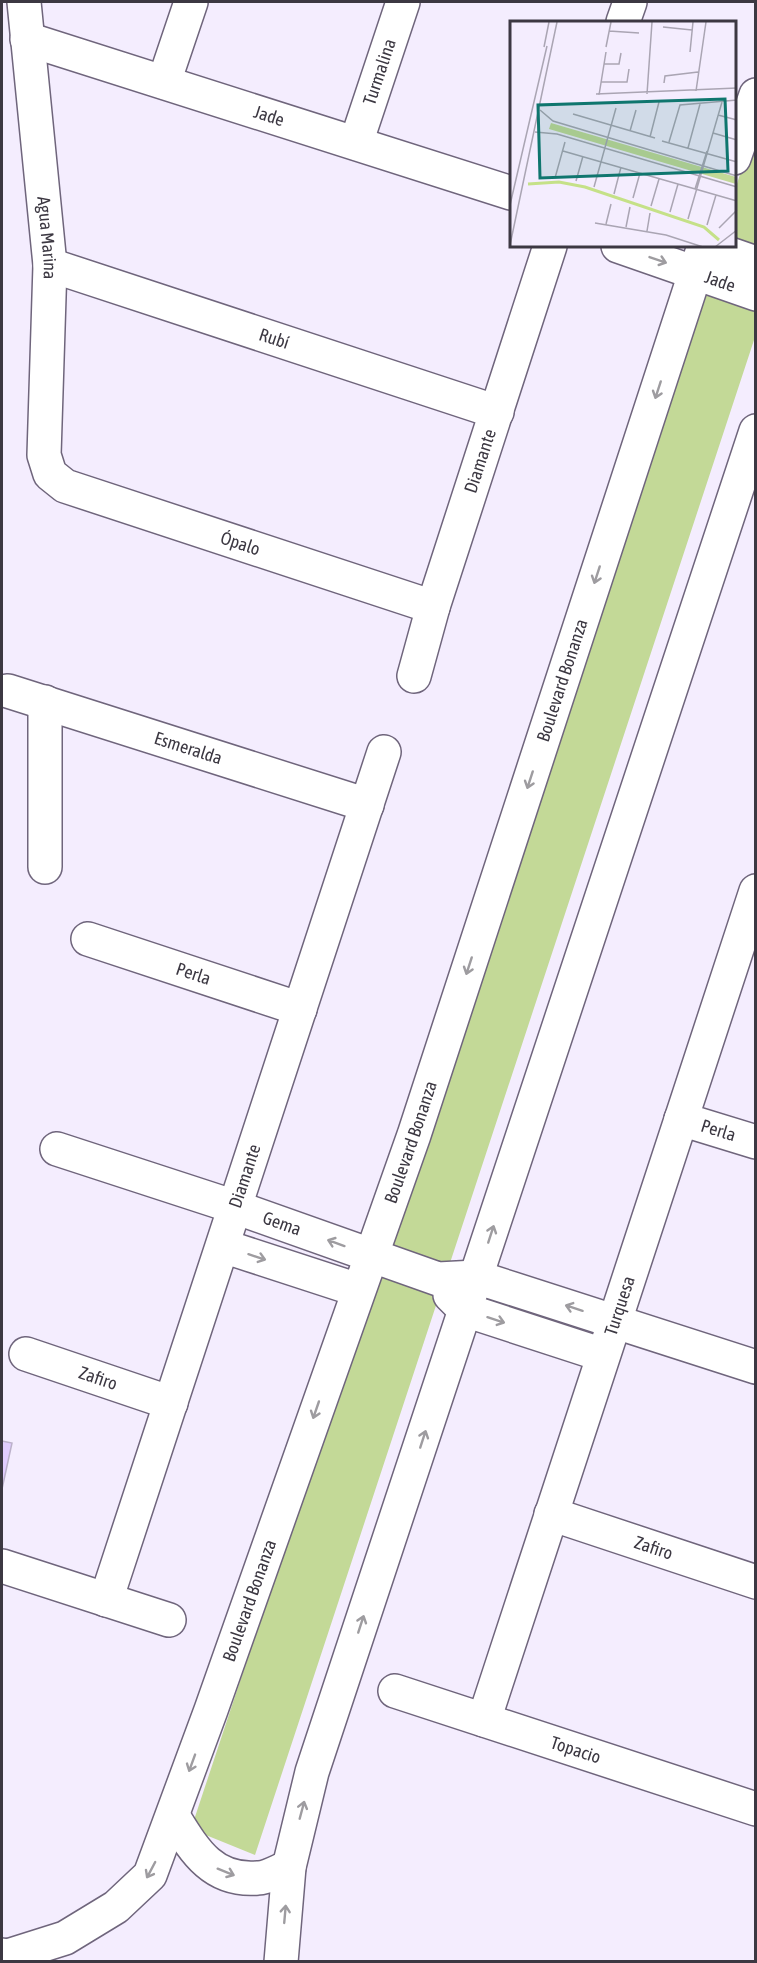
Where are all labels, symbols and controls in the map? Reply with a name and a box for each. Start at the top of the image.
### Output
inset map [510,21,736,248]
street label: Turmalina [358,36,400,107]
street label: Jade [251,101,287,130]
street label: Agua Marina [33,195,61,280]
one-way arrow [648,255,667,266]
street label: Jade [702,266,738,296]
street label: Rubí [257,324,292,353]
one-way arrow [652,380,663,399]
street label: Diamante [460,426,500,495]
street label: Ópalo [218,527,263,559]
one-way arrow [591,565,602,584]
street label: Boulevard Bonanza [532,616,592,744]
street label: Esmeralda [152,727,225,768]
one-way arrow [524,770,535,789]
one-way arrow [463,956,474,975]
street label: Perla [174,958,214,989]
street label: Boulevard Bonanza [380,1078,441,1206]
street label: Perla [698,1115,738,1145]
street label: Diamante [224,1141,265,1211]
street label: Gema [260,1207,304,1240]
one-way arrow [486,1225,497,1244]
one-way arrow [327,1237,346,1248]
one-way arrow [247,1253,266,1264]
street label: Turquesa [600,1273,639,1338]
one-way arrow [565,1302,584,1313]
one-way arrow [486,1316,505,1327]
street label: Zafiro [76,1362,120,1394]
one-way arrow [309,1400,320,1419]
one-way arrow [418,1430,429,1449]
street label: Zafiro [632,1531,676,1564]
street label: Boulevard Bonanza [218,1537,280,1664]
one-way arrow [356,1615,367,1634]
street label: Topacio [548,1732,603,1768]
one-way arrow [185,1753,196,1772]
one-way arrow [297,1800,308,1819]
one-way arrow [145,1861,157,1878]
one-way arrow [216,1867,234,1878]
one-way arrow [280,1905,291,1924]

